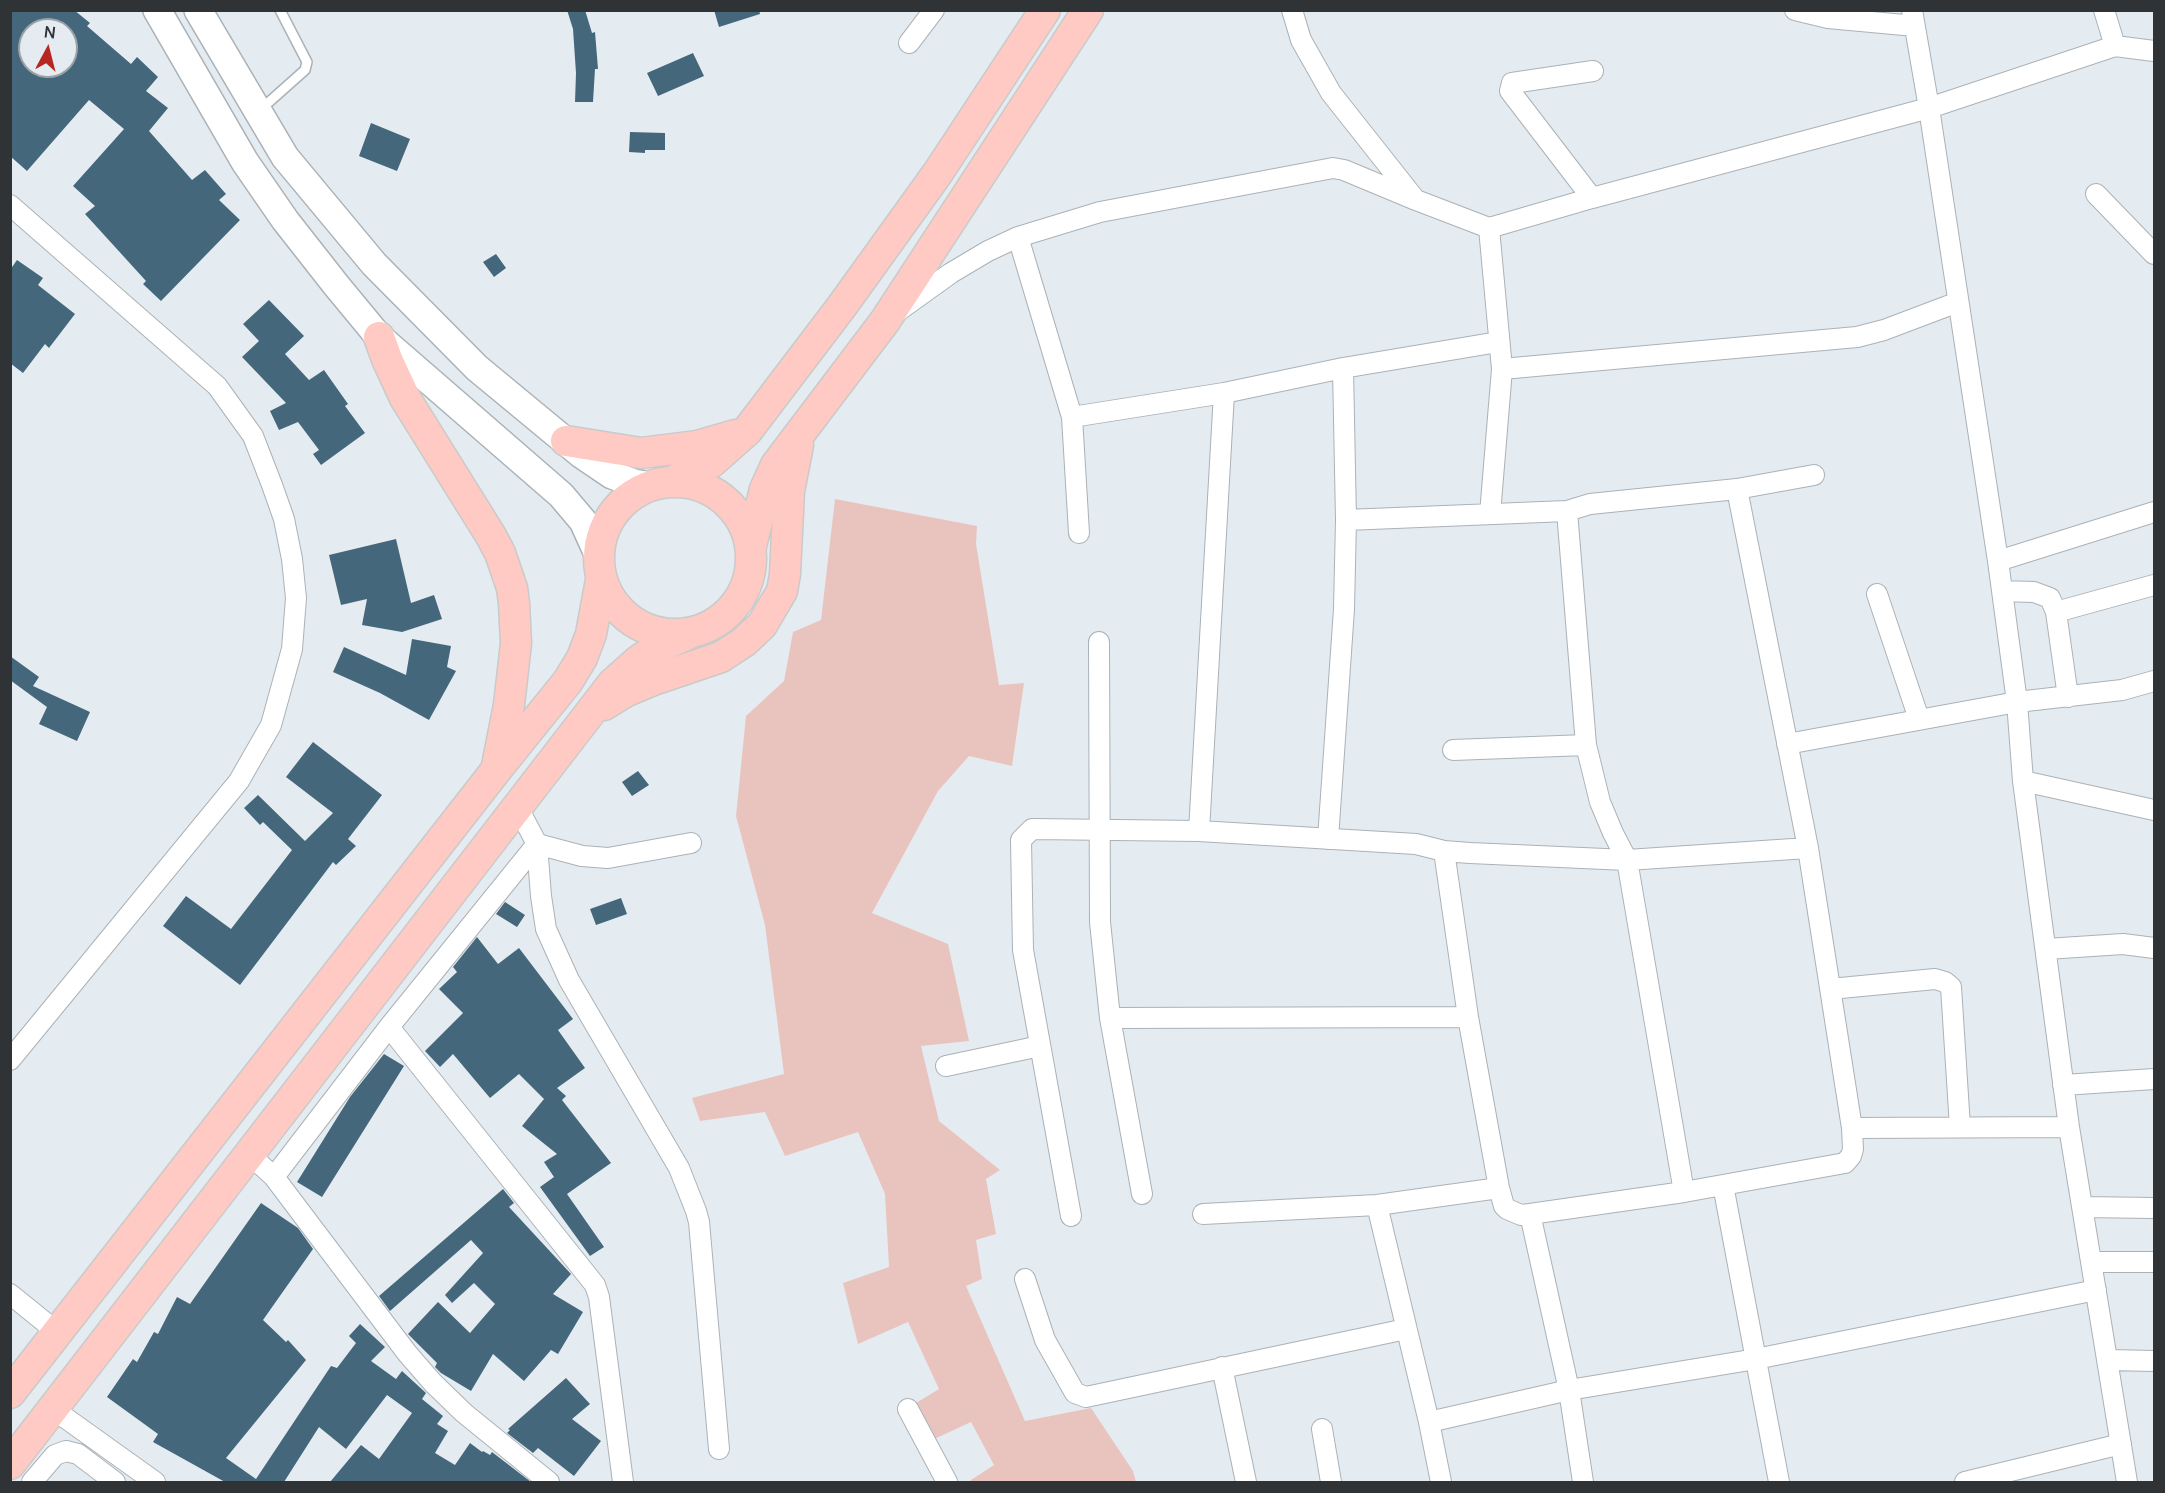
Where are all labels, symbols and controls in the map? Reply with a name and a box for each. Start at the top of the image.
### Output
north arrow [18,18,78,78]
text: N [43,21,57,44]

